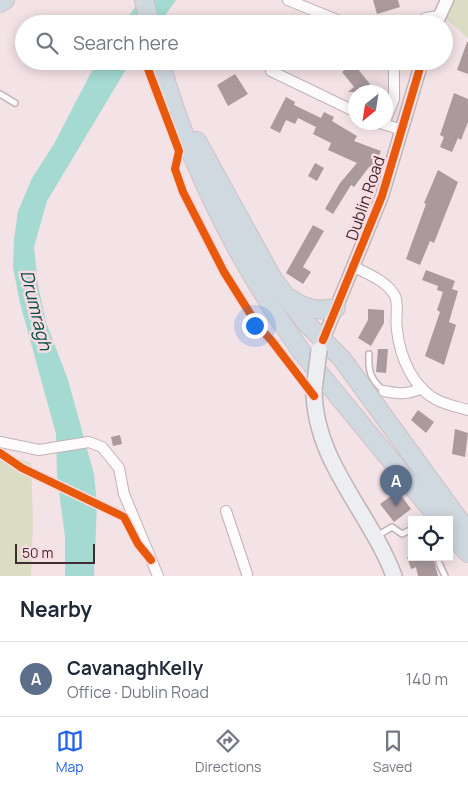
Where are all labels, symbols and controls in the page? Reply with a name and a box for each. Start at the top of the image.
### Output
search box [15,15,453,70]
icon: search [33,29,61,57]
text: Search here [73,30,179,56]
north arrow [348,85,393,130]
street label: Dublin Road [340,153,390,243]
water label: Drumragh [15,267,59,354]
your location [242,313,268,339]
pin: A [380,465,412,506]
map controls [408,516,453,561]
button: locate [408,516,453,561]
scale bar [15,541,95,564]
text: 50 m [22,543,53,562]
text: Nearby [20,595,92,623]
text: CavanaghKelly [67,655,203,681]
text: A [31,668,41,690]
text: 140 m [406,668,448,690]
text: Office · Dublin Road [67,681,209,703]
tab: Map [56,727,84,776]
tab: Directions [195,727,261,776]
tab: Saved [373,727,412,776]

